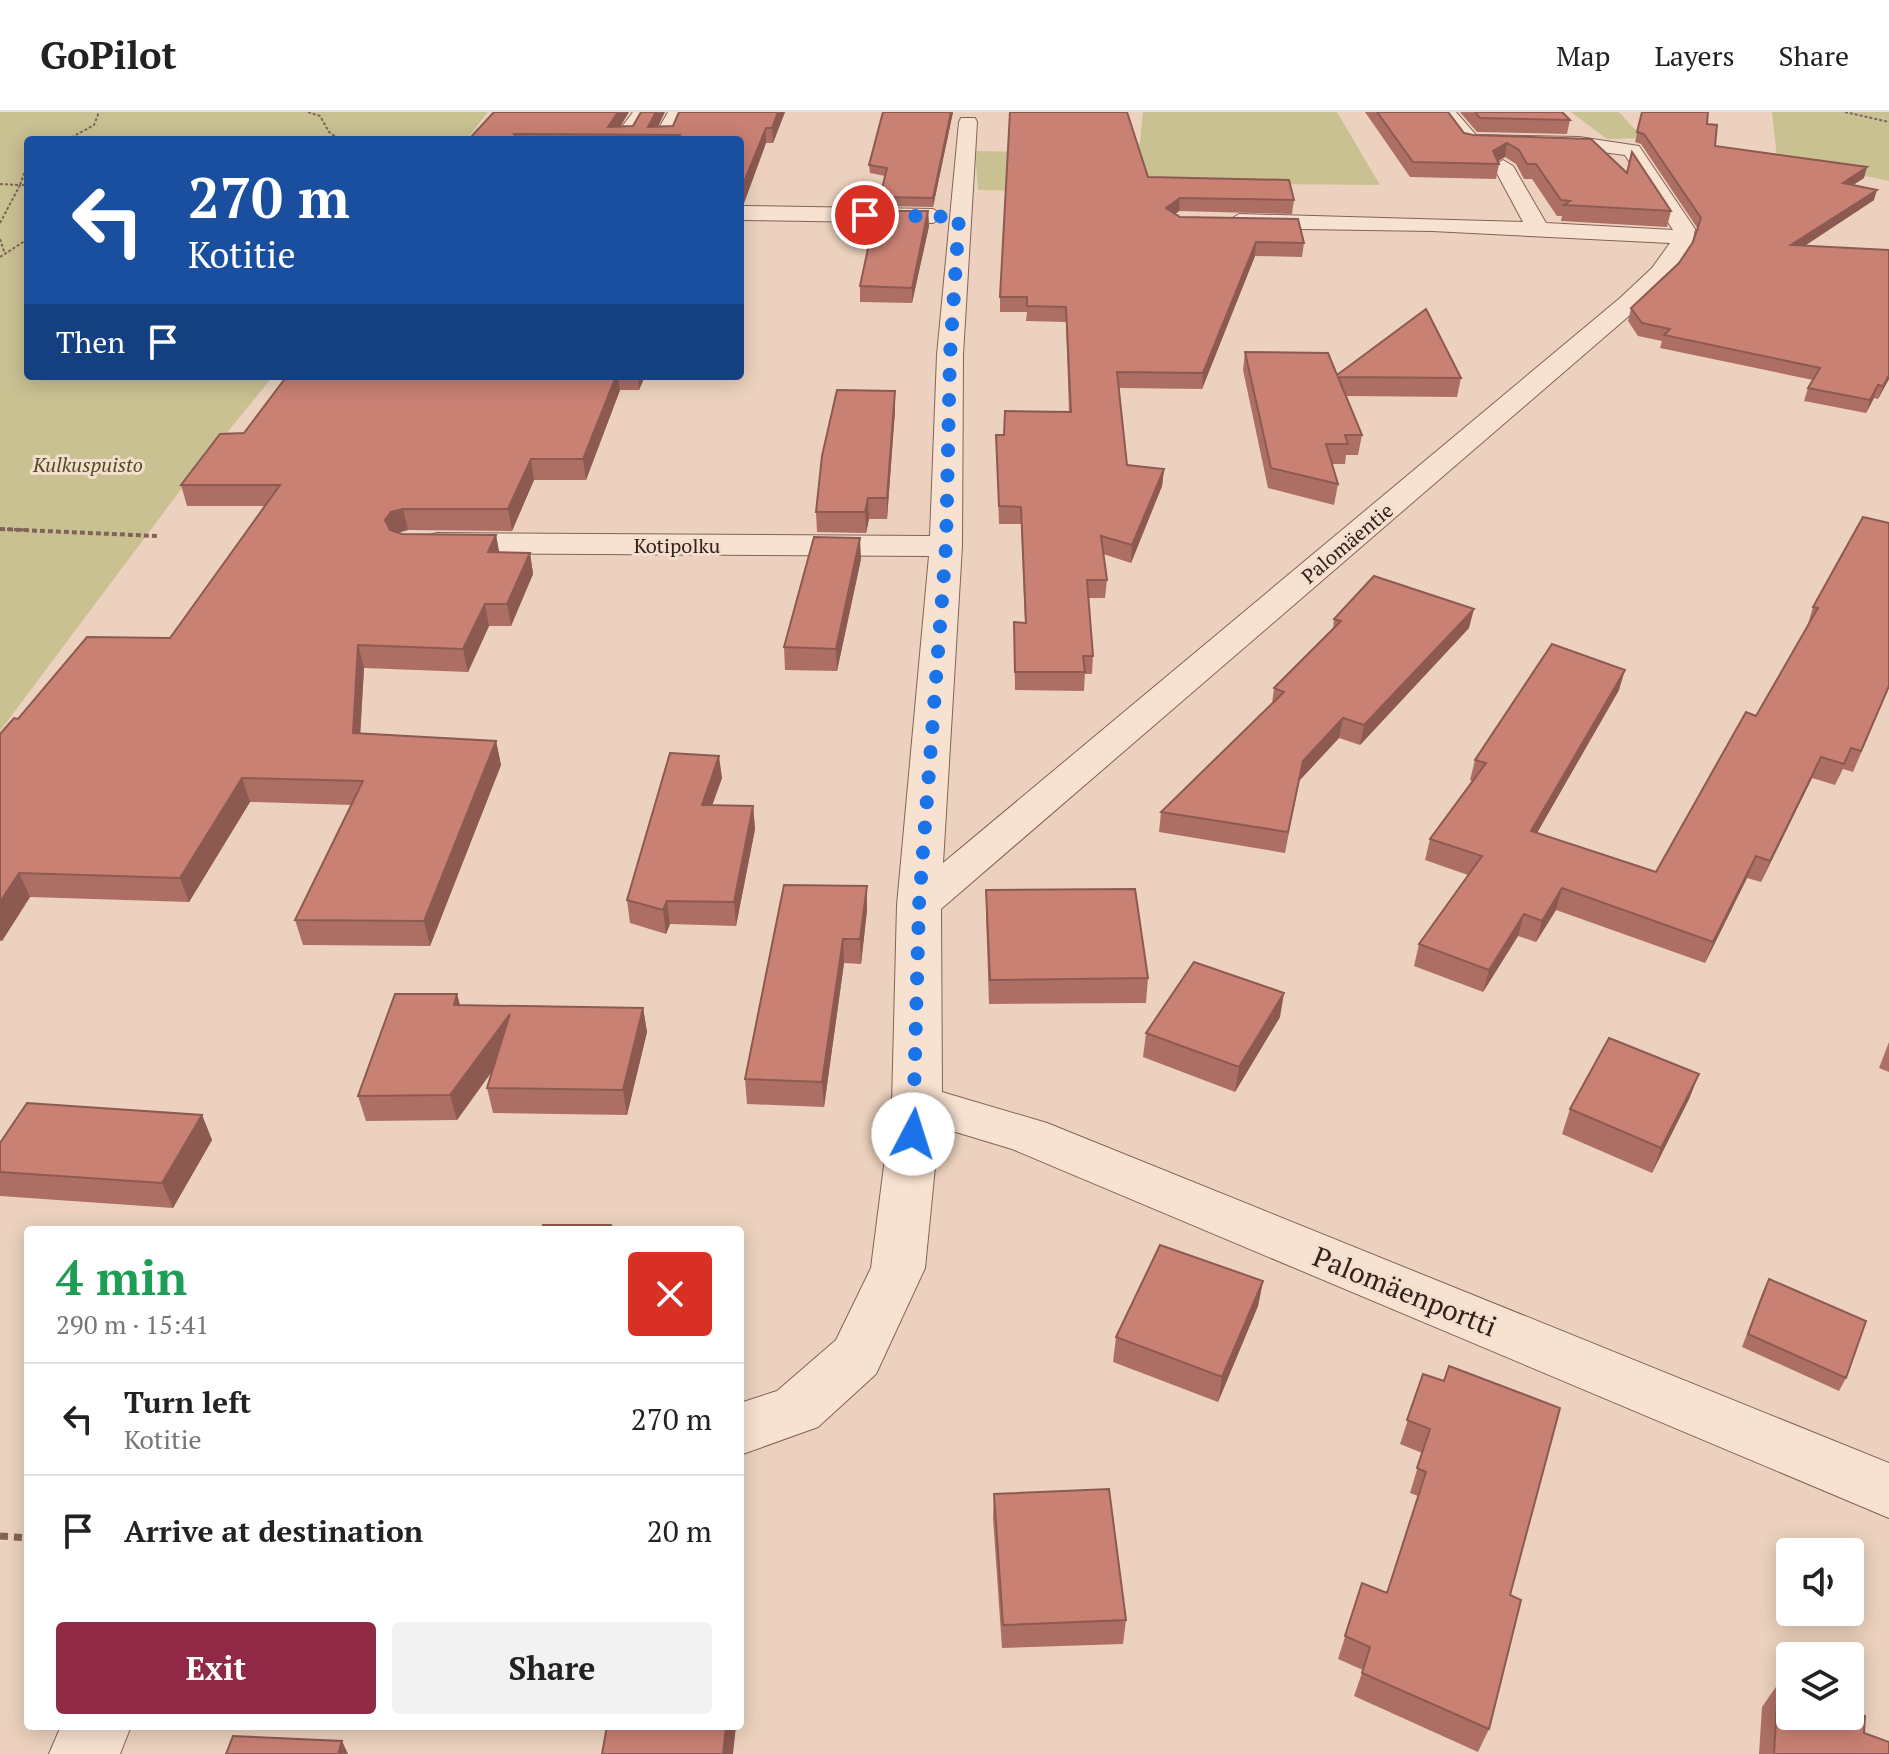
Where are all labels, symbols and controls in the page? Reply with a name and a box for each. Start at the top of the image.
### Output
text: GoPilot [40,30,177,80]
text: Map [1556,37,1610,74]
text: Layers [1654,37,1735,74]
text: Share [1779,37,1849,74]
text: 270 m [188,160,350,234]
icon: left [56,168,160,272]
pin [831,181,899,249]
icon: arrive [843,193,887,237]
text: Kotitie [188,231,296,278]
icon: arrive [141,320,185,364]
text: Then [56,322,125,362]
park label: Kulkuspuisto [32,451,143,478]
street label: Palomäentie [1295,497,1399,589]
street label: Kotipolku [634,532,720,559]
position arrow [871,1092,955,1176]
street label: Palomäenportti [1308,1237,1502,1345]
text: 4 min [56,1245,187,1309]
button: close [628,1252,712,1336]
text: 290 m · 15:41 [56,1307,209,1341]
text: Turn left [124,1382,251,1422]
icon: left [56,1397,100,1441]
text: 270 m [631,1399,712,1439]
text: Kotitie [124,1422,202,1456]
icon: arrive [56,1509,100,1553]
text: Arrive at destination [124,1511,423,1551]
text: 20 m [647,1511,712,1551]
map controls [1776,1538,1864,1730]
button: sound [1776,1538,1864,1626]
button: Exit [56,1622,376,1714]
button: Share [392,1622,712,1714]
button: layers [1776,1642,1864,1730]

